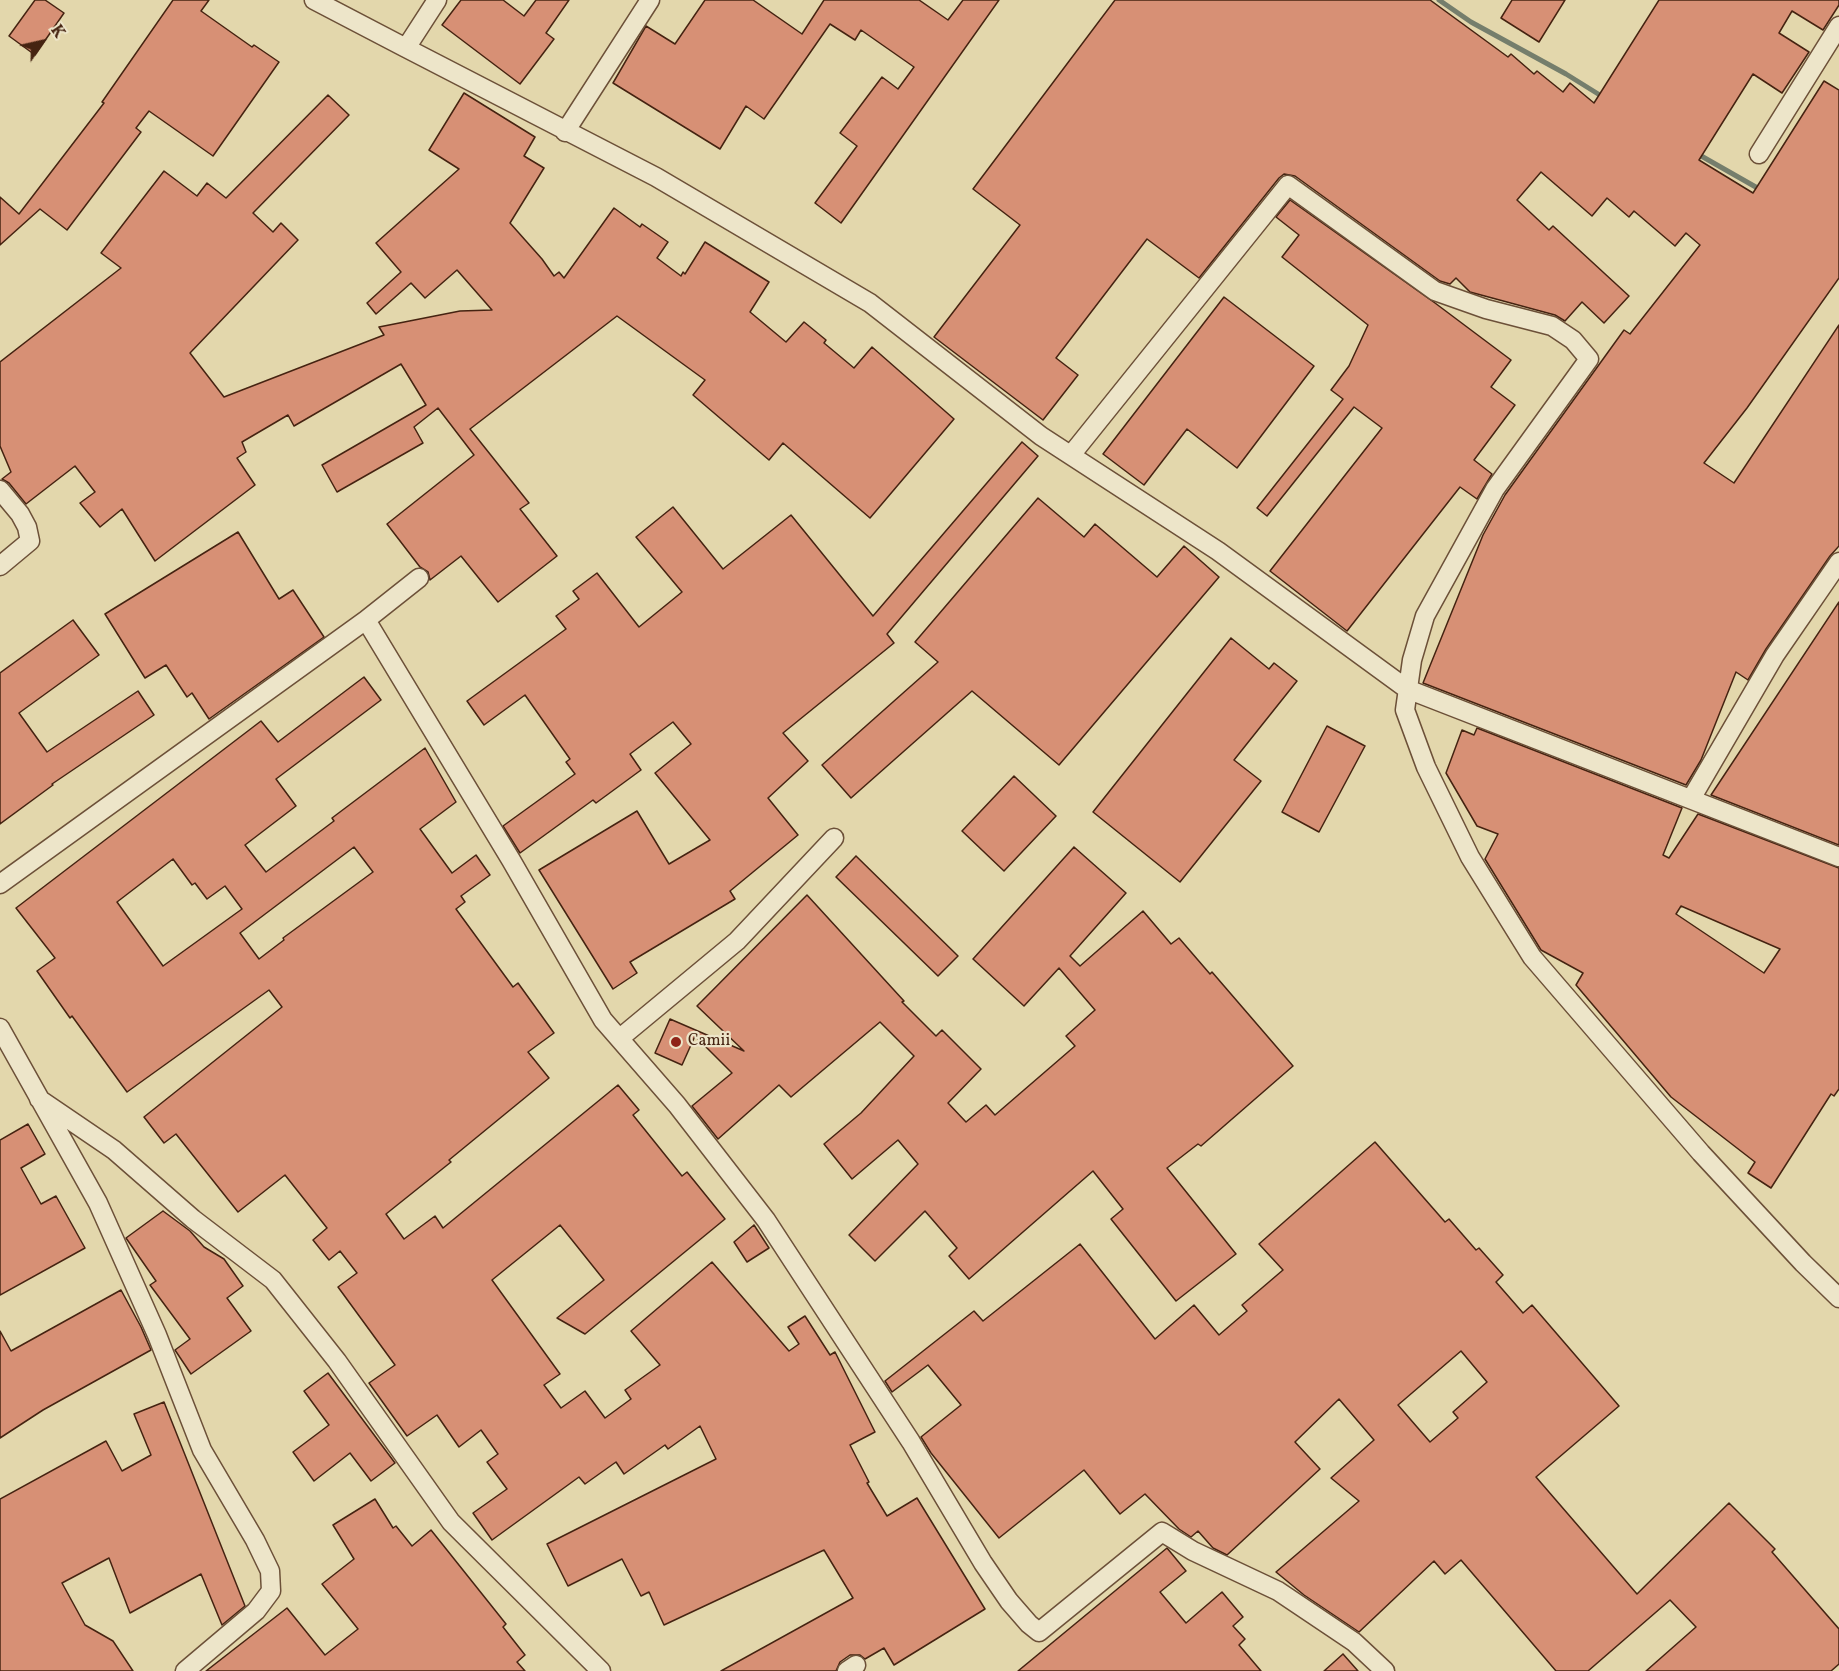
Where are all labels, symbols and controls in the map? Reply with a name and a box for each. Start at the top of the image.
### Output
north arrow [12,12,72,72]
text: K [45,21,69,43]
place label: Camii [688,1032,730,1052]
marker: Camii [669,1035,683,1049]

